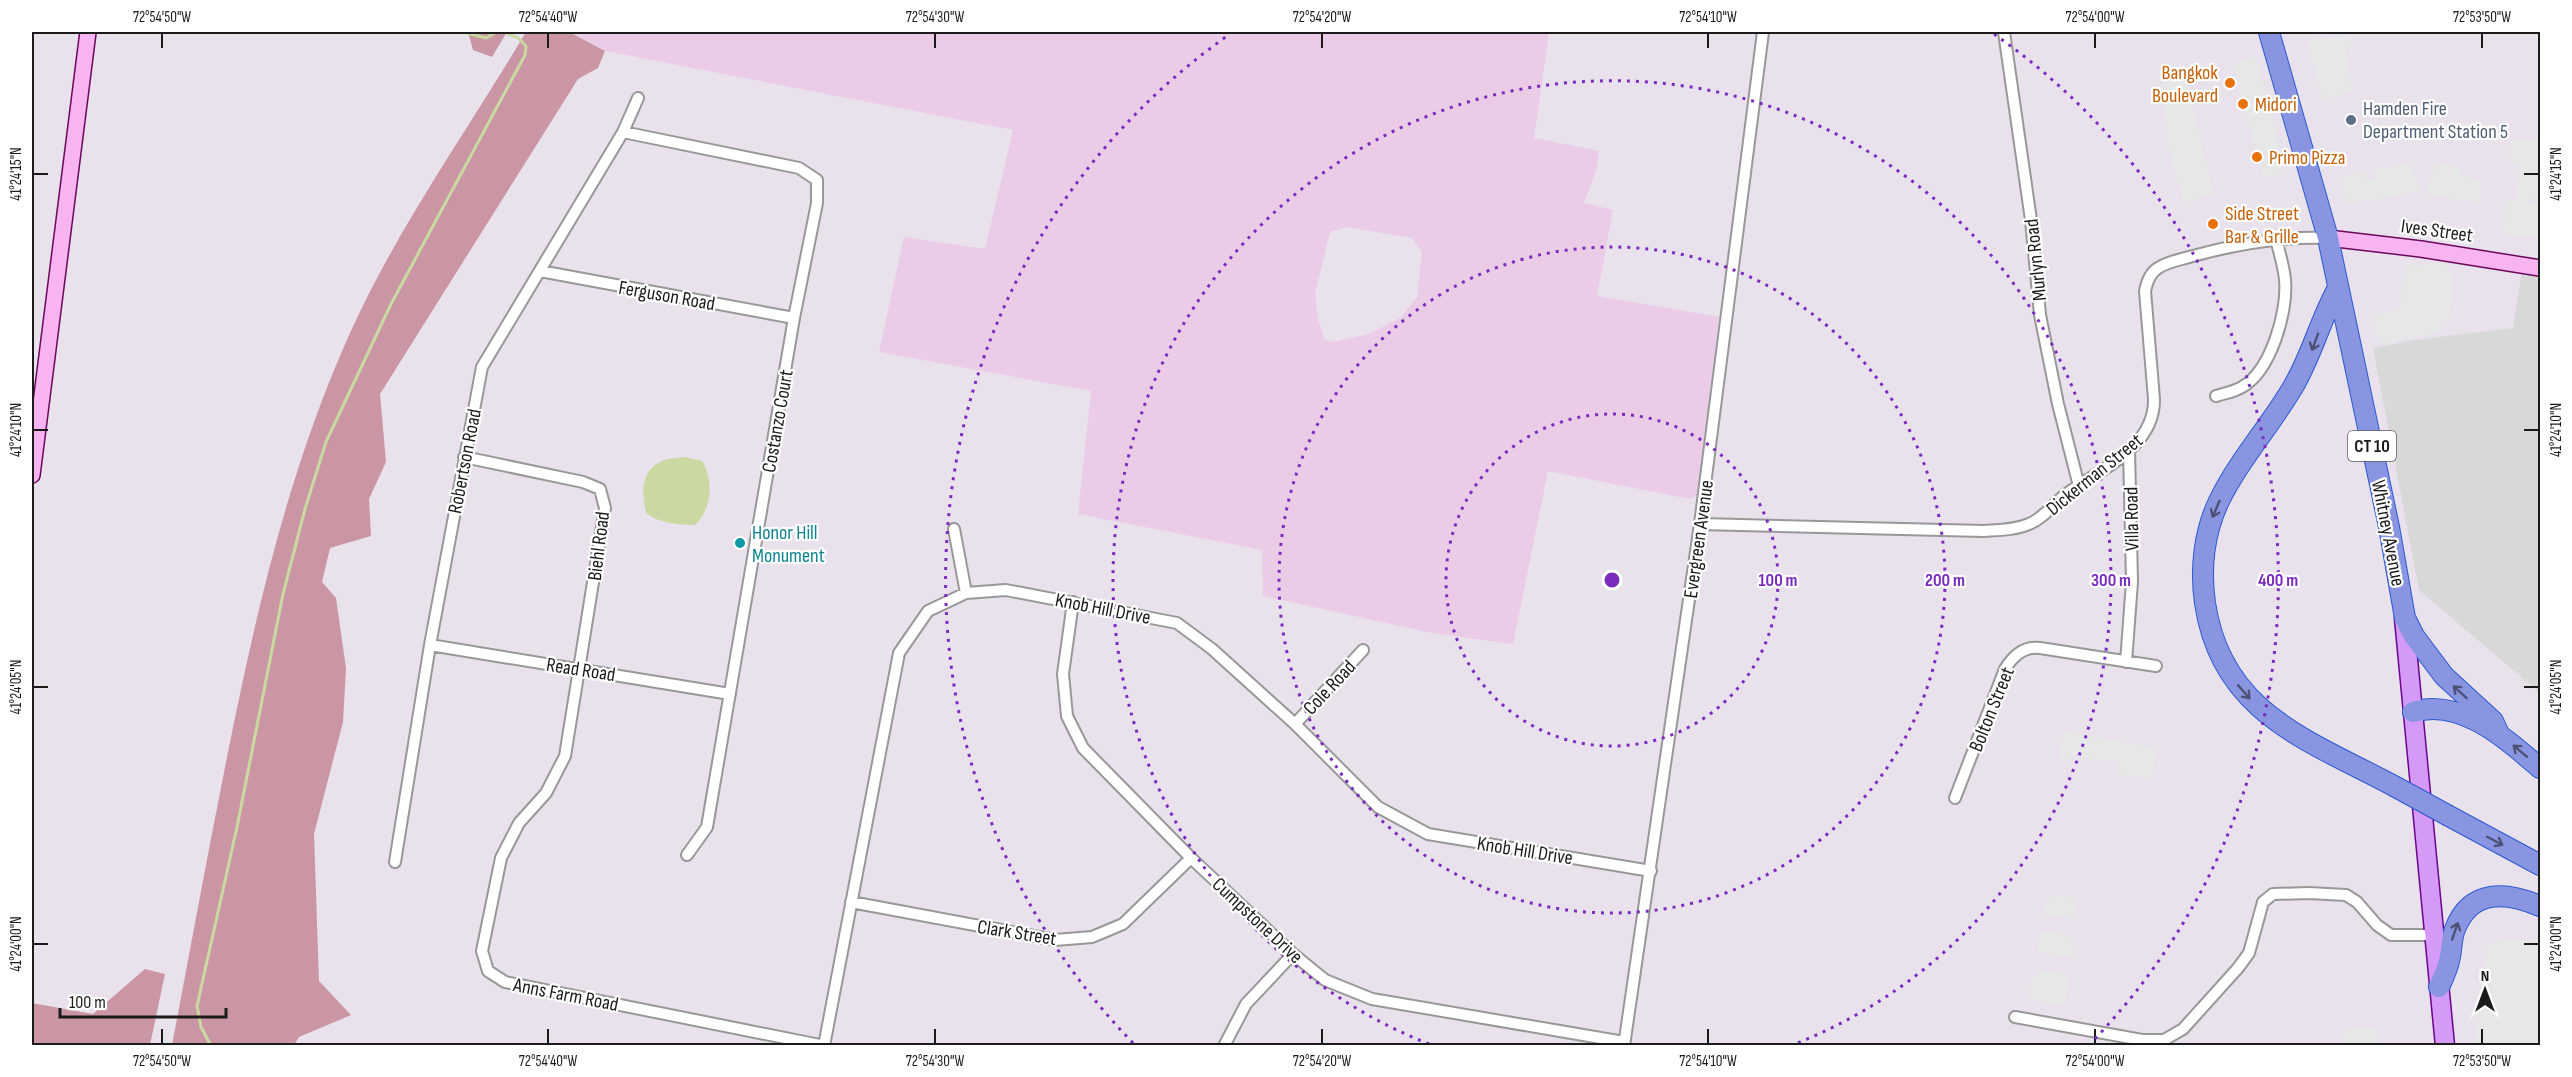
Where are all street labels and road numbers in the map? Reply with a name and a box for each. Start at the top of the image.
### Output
street label: Ives Street [2399,214,2474,248]
street label: Murlyn Road [2020,218,2052,302]
street label: Ferguson Road [617,276,717,316]
street label: Costanzo Court [757,368,799,474]
street label: Robertson Road [443,407,487,516]
street label: Dickerman Street [2042,429,2148,521]
road number: CT 10 [2348,431,2396,461]
street label: Evergreen Avenue [1679,478,1719,600]
street label: Whitney Avenue [2366,478,2410,588]
street label: Villa Road [2119,487,2145,551]
street label: Biehl Road [583,510,615,582]
street label: Knob Hill Drive [1053,588,1153,630]
street label: Read Road [545,653,617,687]
street label: Cole Road [1298,655,1361,720]
street label: Bolton Street [1964,664,2020,755]
street label: Knob Hill Drive [1475,832,1574,870]
street label: Cumpstone Drive [1207,873,1308,969]
street label: Clark Street [976,915,1058,951]
street label: Anns Farm Road [510,973,620,1017]

